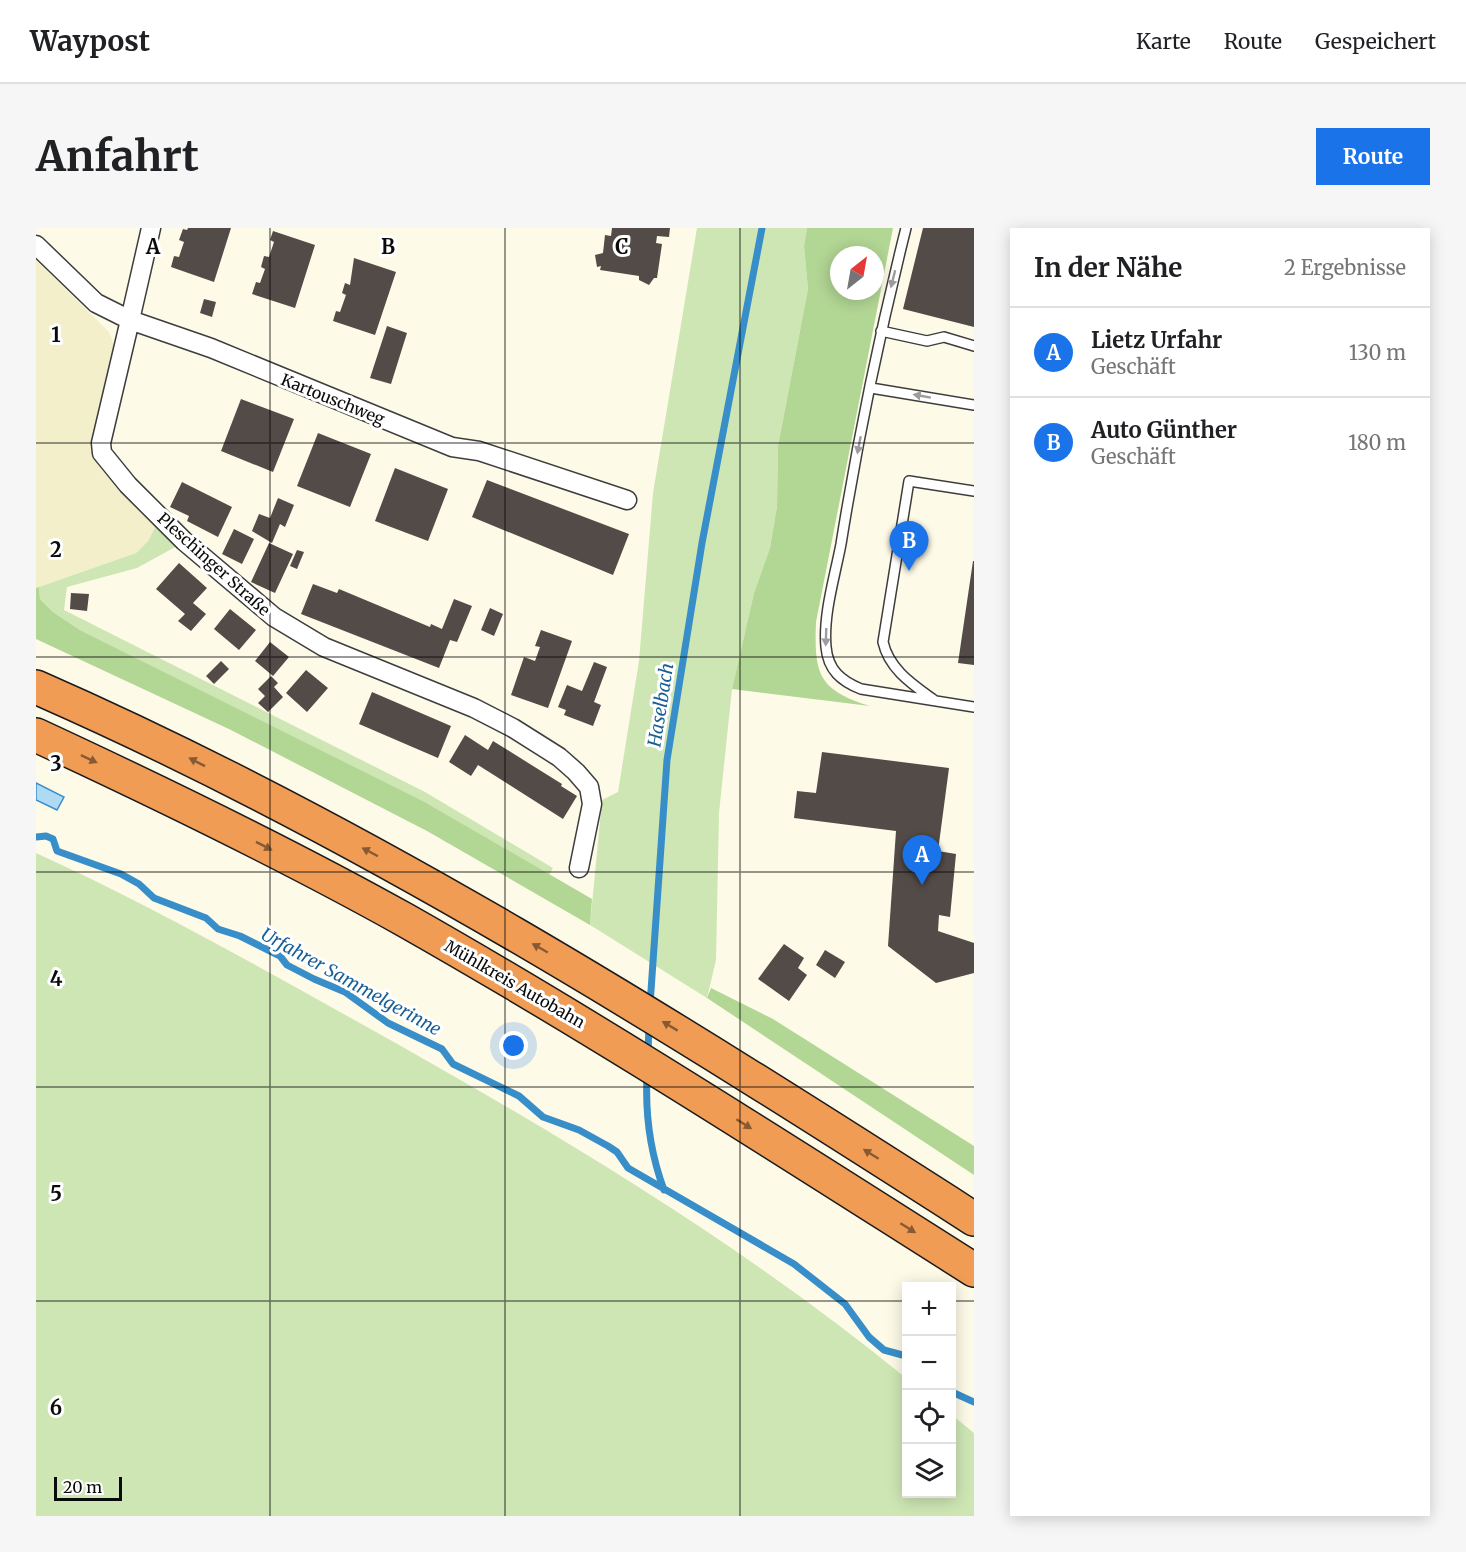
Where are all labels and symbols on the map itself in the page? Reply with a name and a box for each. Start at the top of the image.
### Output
text: A [145,234,161,259]
text: B [381,234,395,259]
text: C [615,234,629,259]
north arrow [830,246,884,300]
one-way arrow [888,270,898,288]
text: 1 [51,322,61,347]
street label: Kartouschweg [278,369,388,429]
one-way arrow [913,392,932,401]
one-way arrow [854,436,863,455]
street label: Pleschinger Straße [154,508,274,620]
pin: B [890,522,928,571]
text: 2 [50,537,62,562]
one-way arrow [822,627,831,646]
water label: Haselbach [642,661,678,749]
text: 3 [50,751,62,776]
one-way arrow [81,755,98,764]
one-way arrow [189,758,206,767]
pin: A [902,836,942,885]
one-way arrow [255,841,272,850]
one-way arrow [362,847,379,857]
water label: Urfahrer Sammelgerinne [257,922,445,1041]
street label: Mühlkreis Autobahn [441,936,589,1033]
one-way arrow [531,943,548,953]
text: 4 [50,966,63,991]
one-way arrow [662,1021,678,1032]
your location [499,1031,528,1060]
one-way arrow [735,1118,751,1130]
one-way arrow [864,1148,880,1160]
text: 5 [50,1181,62,1206]
one-way arrow [900,1223,916,1234]
text: 6 [50,1395,62,1420]
scale bar [54,1474,122,1502]

